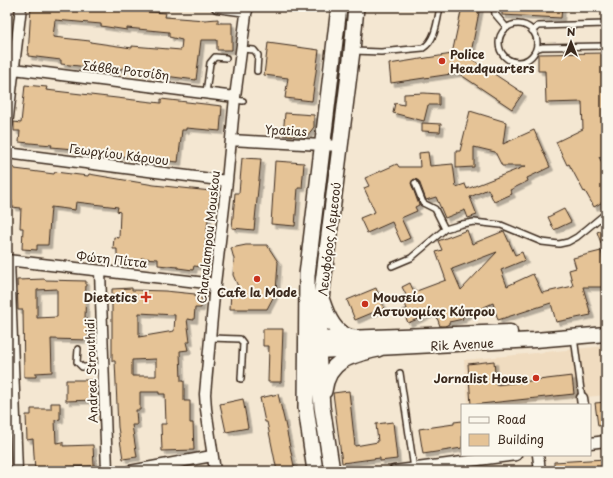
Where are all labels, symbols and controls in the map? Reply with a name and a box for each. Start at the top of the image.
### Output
north arrow [551,22,591,62]
text: N [567,23,576,40]
place label: Police Headquarters [450,45,535,77]
street label: Σάββα Ροτσίδη [82,56,170,84]
marker: Police Headquarters [437,56,447,66]
street label: Ypatias [265,120,308,140]
street label: Γεωργίου Κάρυου [68,139,170,169]
street label: Charalampou Mouskou [192,170,224,304]
street label: Λεωφόρος Λεμεσού [313,181,345,297]
street label: Φώτη Πίττα [76,246,149,272]
marker: Cafe la Mode [252,274,262,284]
place label: Cafe la Mode [217,283,297,301]
place label: Dietetics [84,288,137,306]
place label: Μουσείο Αστυνομίας Κύπρου [372,288,495,320]
marker: Dietetics [140,291,152,303]
marker: Μουσείο Αστυνομίας Κύπρου [360,299,370,309]
street label: Andrea Strouthidi [80,318,102,424]
street label: Rik Avenue [430,333,495,355]
place label: Jornalist House [434,369,528,387]
marker: Jornalist House [531,373,541,383]
legend [461,404,591,456]
text: Road [497,410,526,428]
text: Building [497,430,544,448]

